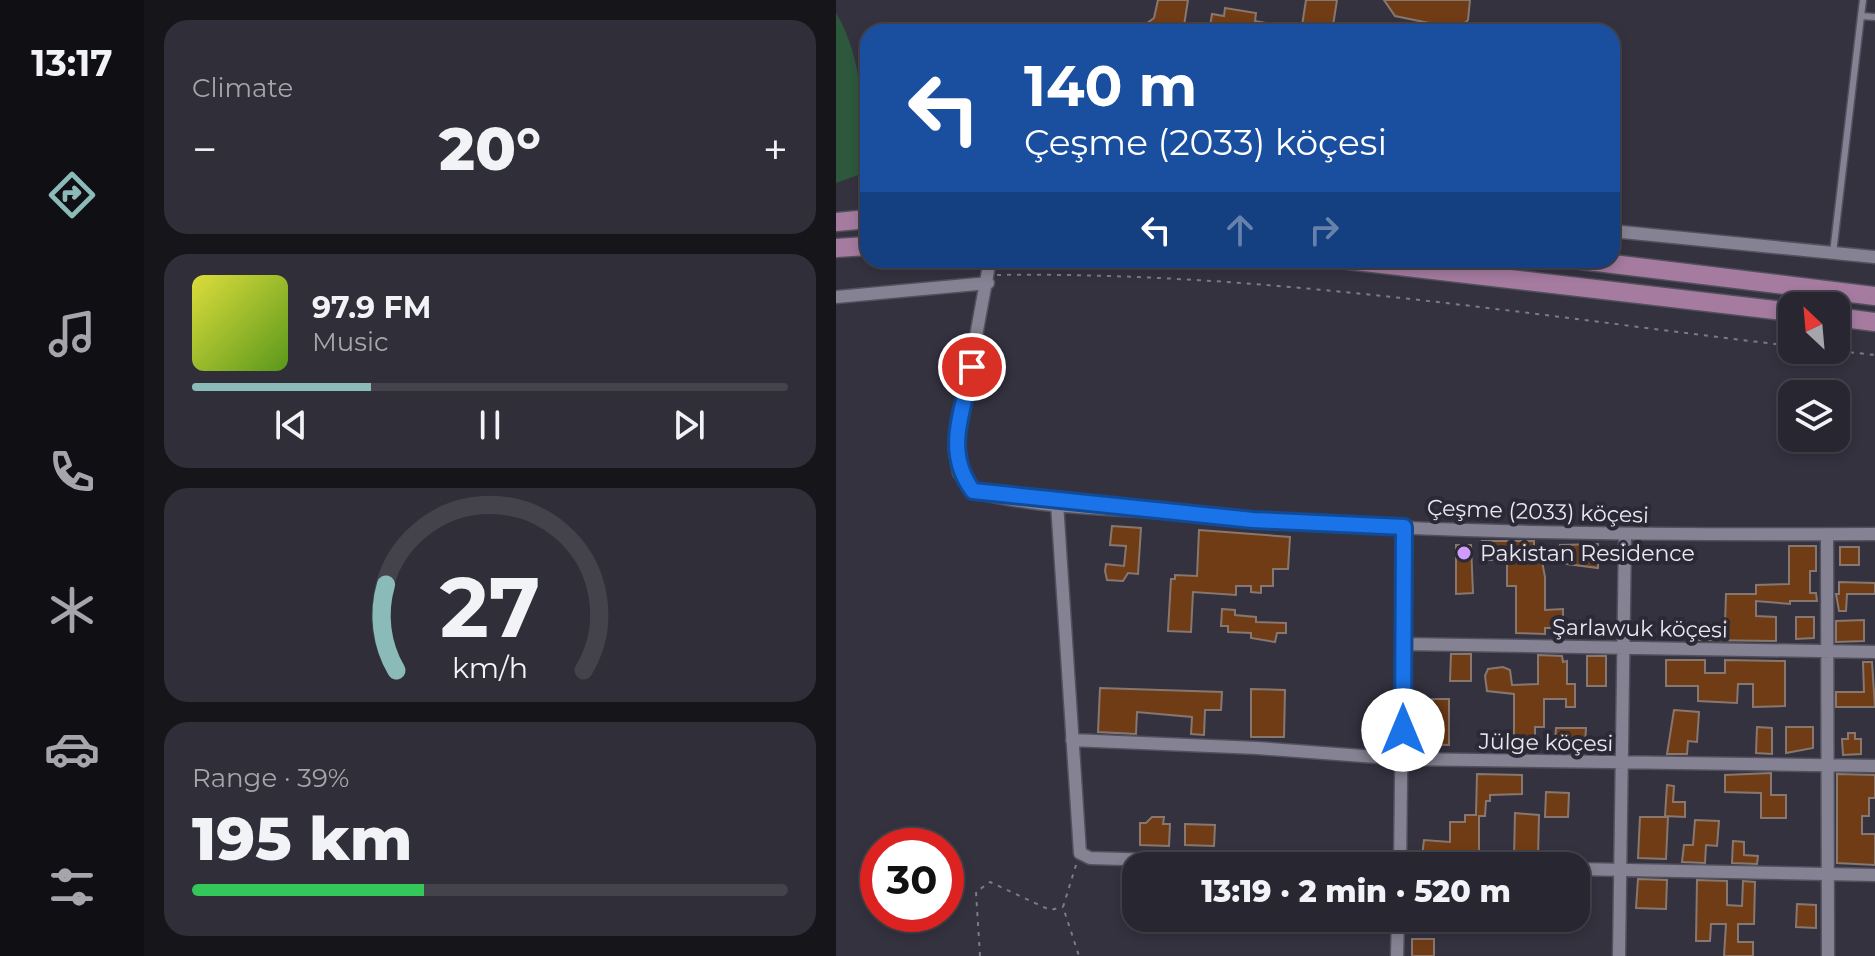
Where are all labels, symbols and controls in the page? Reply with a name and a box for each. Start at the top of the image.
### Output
text: 13:17 [31,41,113,85]
text: 140 m [1024,52,1197,120]
icon: left [892,56,996,160]
text: Climate [192,72,293,104]
text: 20° [439,112,541,185]
text: Çeşme (2033) köçesi [1024,120,1387,164]
text: − [192,122,217,176]
text: + [763,122,788,176]
icon: directions [44,167,100,223]
icon: left [1134,208,1178,252]
icon: ahead [1218,208,1262,252]
icon: right [1302,208,1346,252]
text: 97.9 FM [312,289,431,326]
north arrow [1778,292,1850,364]
map controls [1778,292,1850,452]
icon: music [44,306,100,362]
text: Music [312,326,389,358]
pin [938,333,1006,401]
icon: arrive [950,345,994,389]
button: layers [1778,380,1850,452]
icon: previous [269,403,313,447]
icon: pause [468,403,512,447]
icon: next [667,403,711,447]
icon: phone [44,444,100,500]
street label: Çeşme (2033) köçesi [1427,494,1649,529]
place label: Pakistan Residence [1480,540,1695,567]
marker: Pakistan Residence [1455,544,1473,562]
text: 27 [440,556,540,658]
icon: climate [44,582,100,638]
street label: Şarlawuk köçesi [1552,613,1728,644]
text: km/h [452,650,528,685]
position arrow [1361,688,1445,772]
icon: car [44,721,100,777]
street label: Jülge köçesi [1478,728,1613,757]
text: Range · 39% [192,762,349,794]
text: 195 km [192,802,412,875]
speed limit sign: 30 [860,828,964,932]
icon: filters [44,859,100,915]
text: 13:19 · 2 min · 520 m [1201,873,1511,910]

